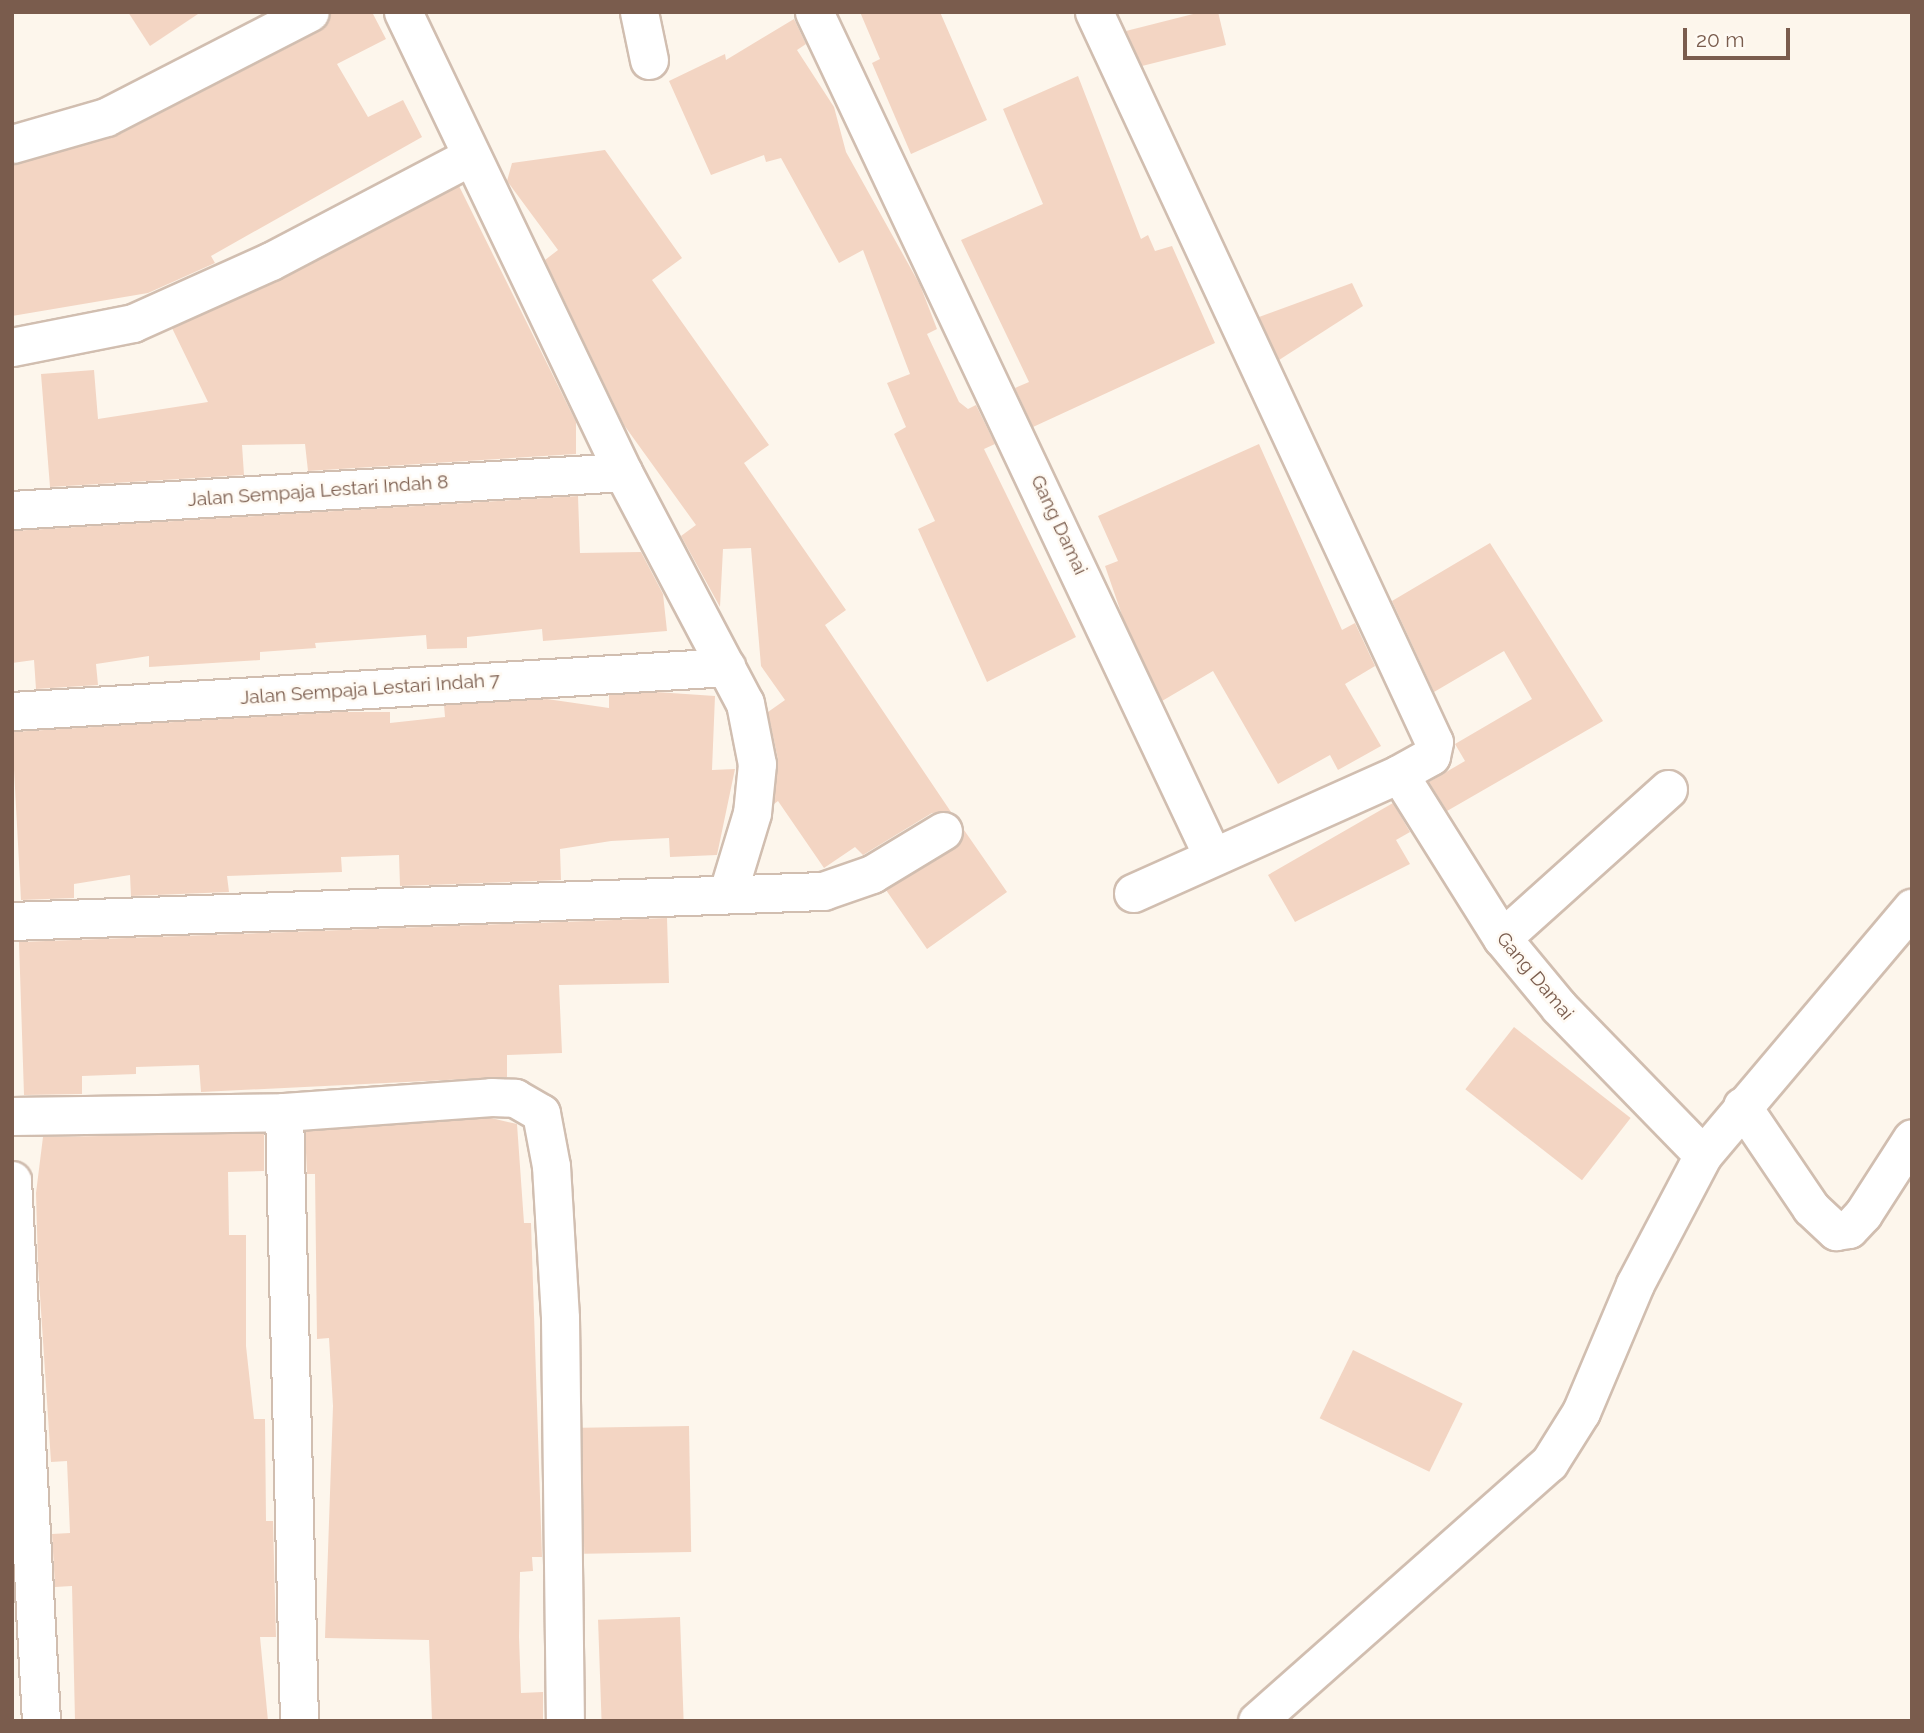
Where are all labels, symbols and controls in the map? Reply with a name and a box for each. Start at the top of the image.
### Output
scale bar [1686,14,1793,58]
text: 20 m [1696,27,1744,52]
street label: Jalan Sempaja Lestari Indah 8 [187,471,449,511]
street label: Gang Damai [1026,471,1092,579]
street label: Jalan Sempaja Lestari Indah 7 [239,669,501,709]
street label: Gang Damai [1492,928,1578,1024]

